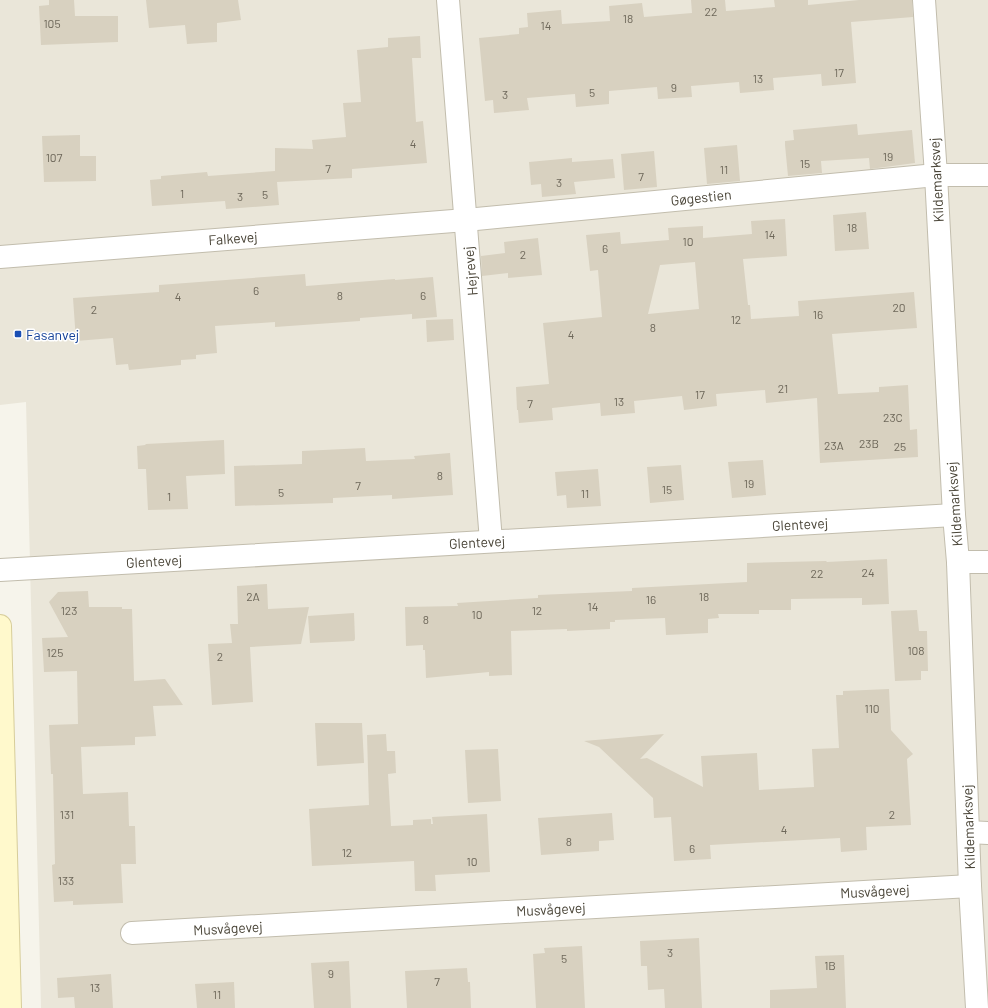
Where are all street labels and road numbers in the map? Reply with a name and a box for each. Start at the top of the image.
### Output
street label: Kildemarksvej [925,137,947,223]
street label: Gøgestien [670,185,732,209]
street label: Falkevej [208,228,258,248]
street label: Hejrevej [459,246,481,296]
street label: Kildemarksvej [943,461,965,547]
street label: Glentevej [771,514,829,534]
street label: Glentevej [448,532,506,552]
street label: Glentevej [125,551,183,571]
street label: Kildemarksvej [958,784,978,870]
street label: Musvågevej [840,881,910,901]
street label: Musvågevej [516,899,586,919]
street label: Musvågevej [193,918,263,938]

